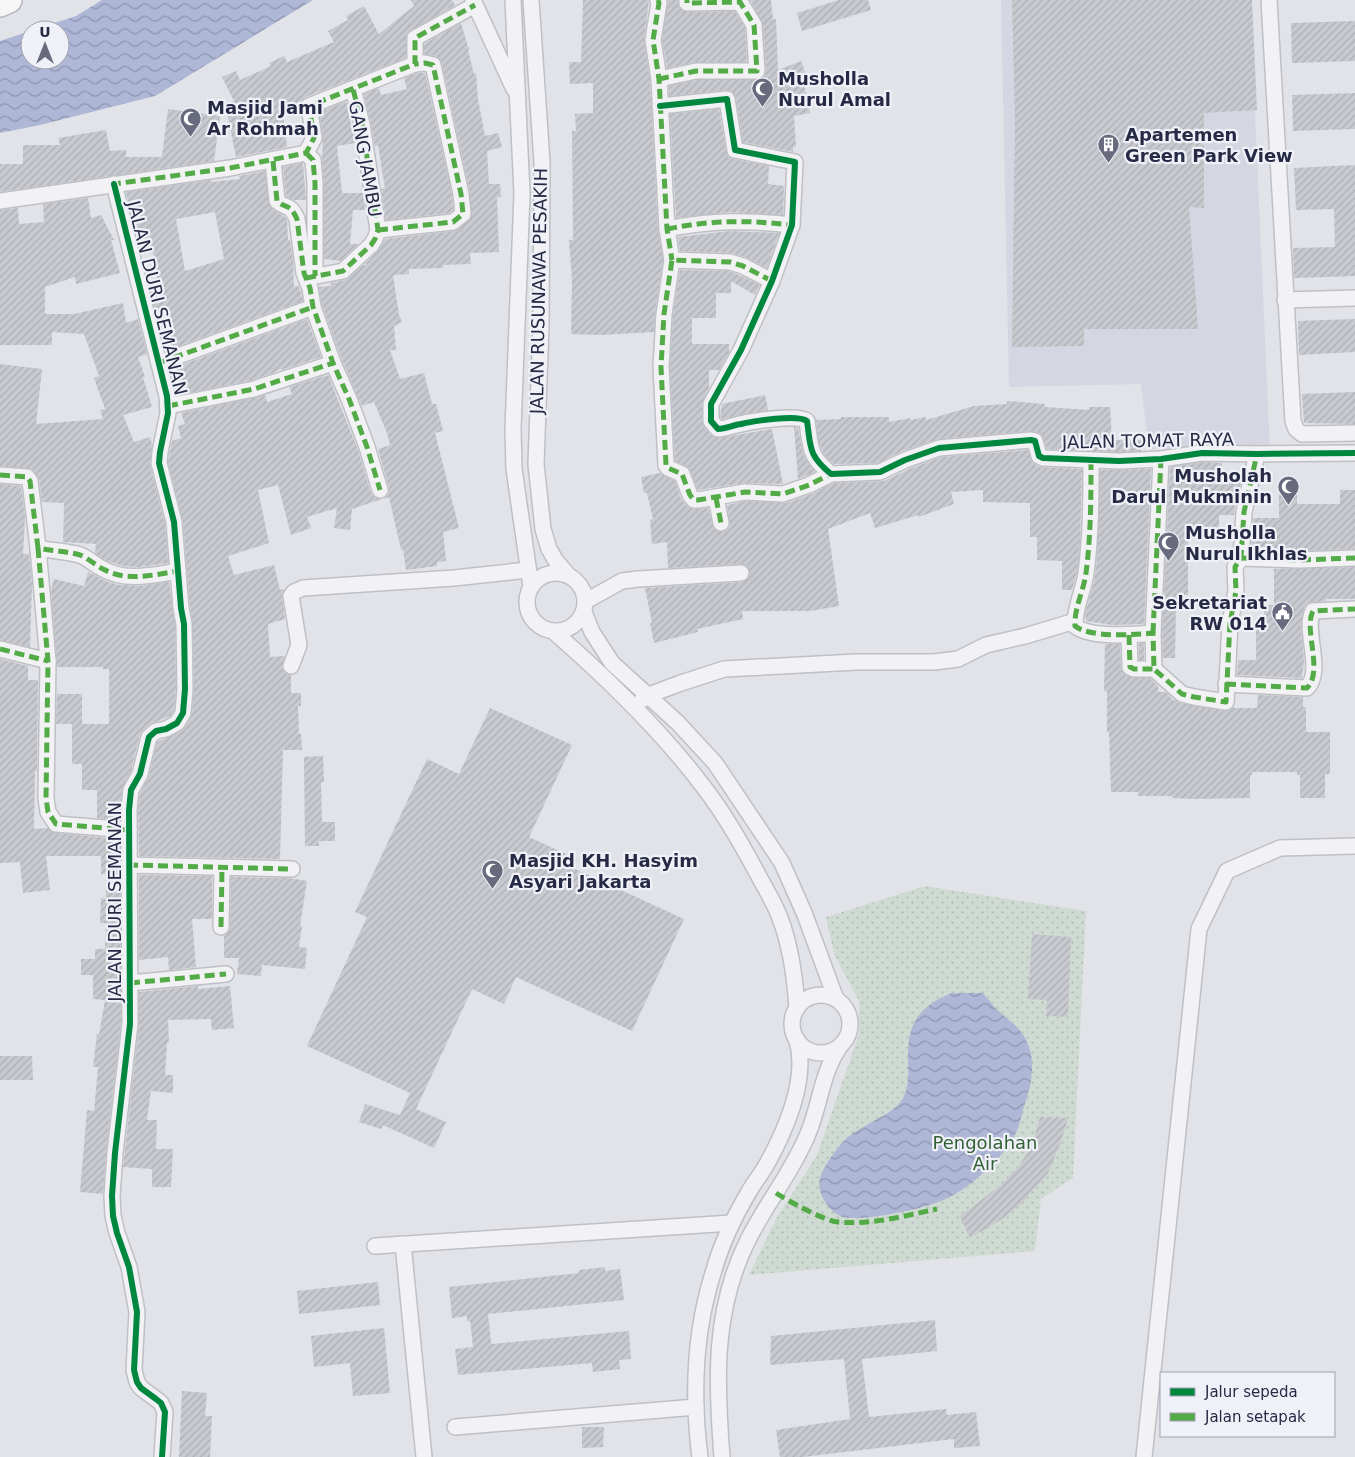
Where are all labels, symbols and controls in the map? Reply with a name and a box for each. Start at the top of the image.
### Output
north arrow [20,20,70,70]
text: U [39,24,51,40]
place label: Musholla Nurul Amal [778,68,891,110]
mosque icon: Musholla Nurul Amal [750,77,774,108]
place label: Masjid Jami Ar Rohmah [207,97,323,139]
street label: GANG JAMBU [345,99,386,219]
mosque icon: Masjid Jami Ar Rohmah [179,106,203,137]
place label: Apartemen Green Park View [1125,124,1293,166]
building icon: Apartemen Green Park View [1097,133,1121,164]
street label: JALAN RUSUNAWA PESAKIH [526,168,551,415]
street label: JALAN DURI SEMANAN [123,197,192,397]
street label: JALAN TOMAT RAYA [1061,428,1235,453]
place label: Musholah Darul Mukminin [1111,465,1272,507]
mosque icon: Musholah Darul Mukminin [1276,474,1300,505]
place label: Musholla Nurul Ikhlas [1185,522,1308,564]
mosque icon: Musholla Nurul Ikhlas [1157,531,1181,562]
place label: Sekretariat RW 014 [1152,592,1267,634]
public building icon: Sekretariat RW 014 [1271,601,1295,632]
street label: JALAN DURI SEMANAN [104,802,125,1003]
place label: Masjid KH. Hasyim Asyari Jakarta [509,850,698,892]
mosque icon: Masjid KH. Hasyim Asyari Jakarta [481,859,505,890]
park label: Pengolahan Air [932,1132,1038,1174]
legend [1160,1372,1335,1437]
text: Jalur sepeda [1204,1383,1298,1401]
text: Jalan setapak [1204,1408,1306,1426]

